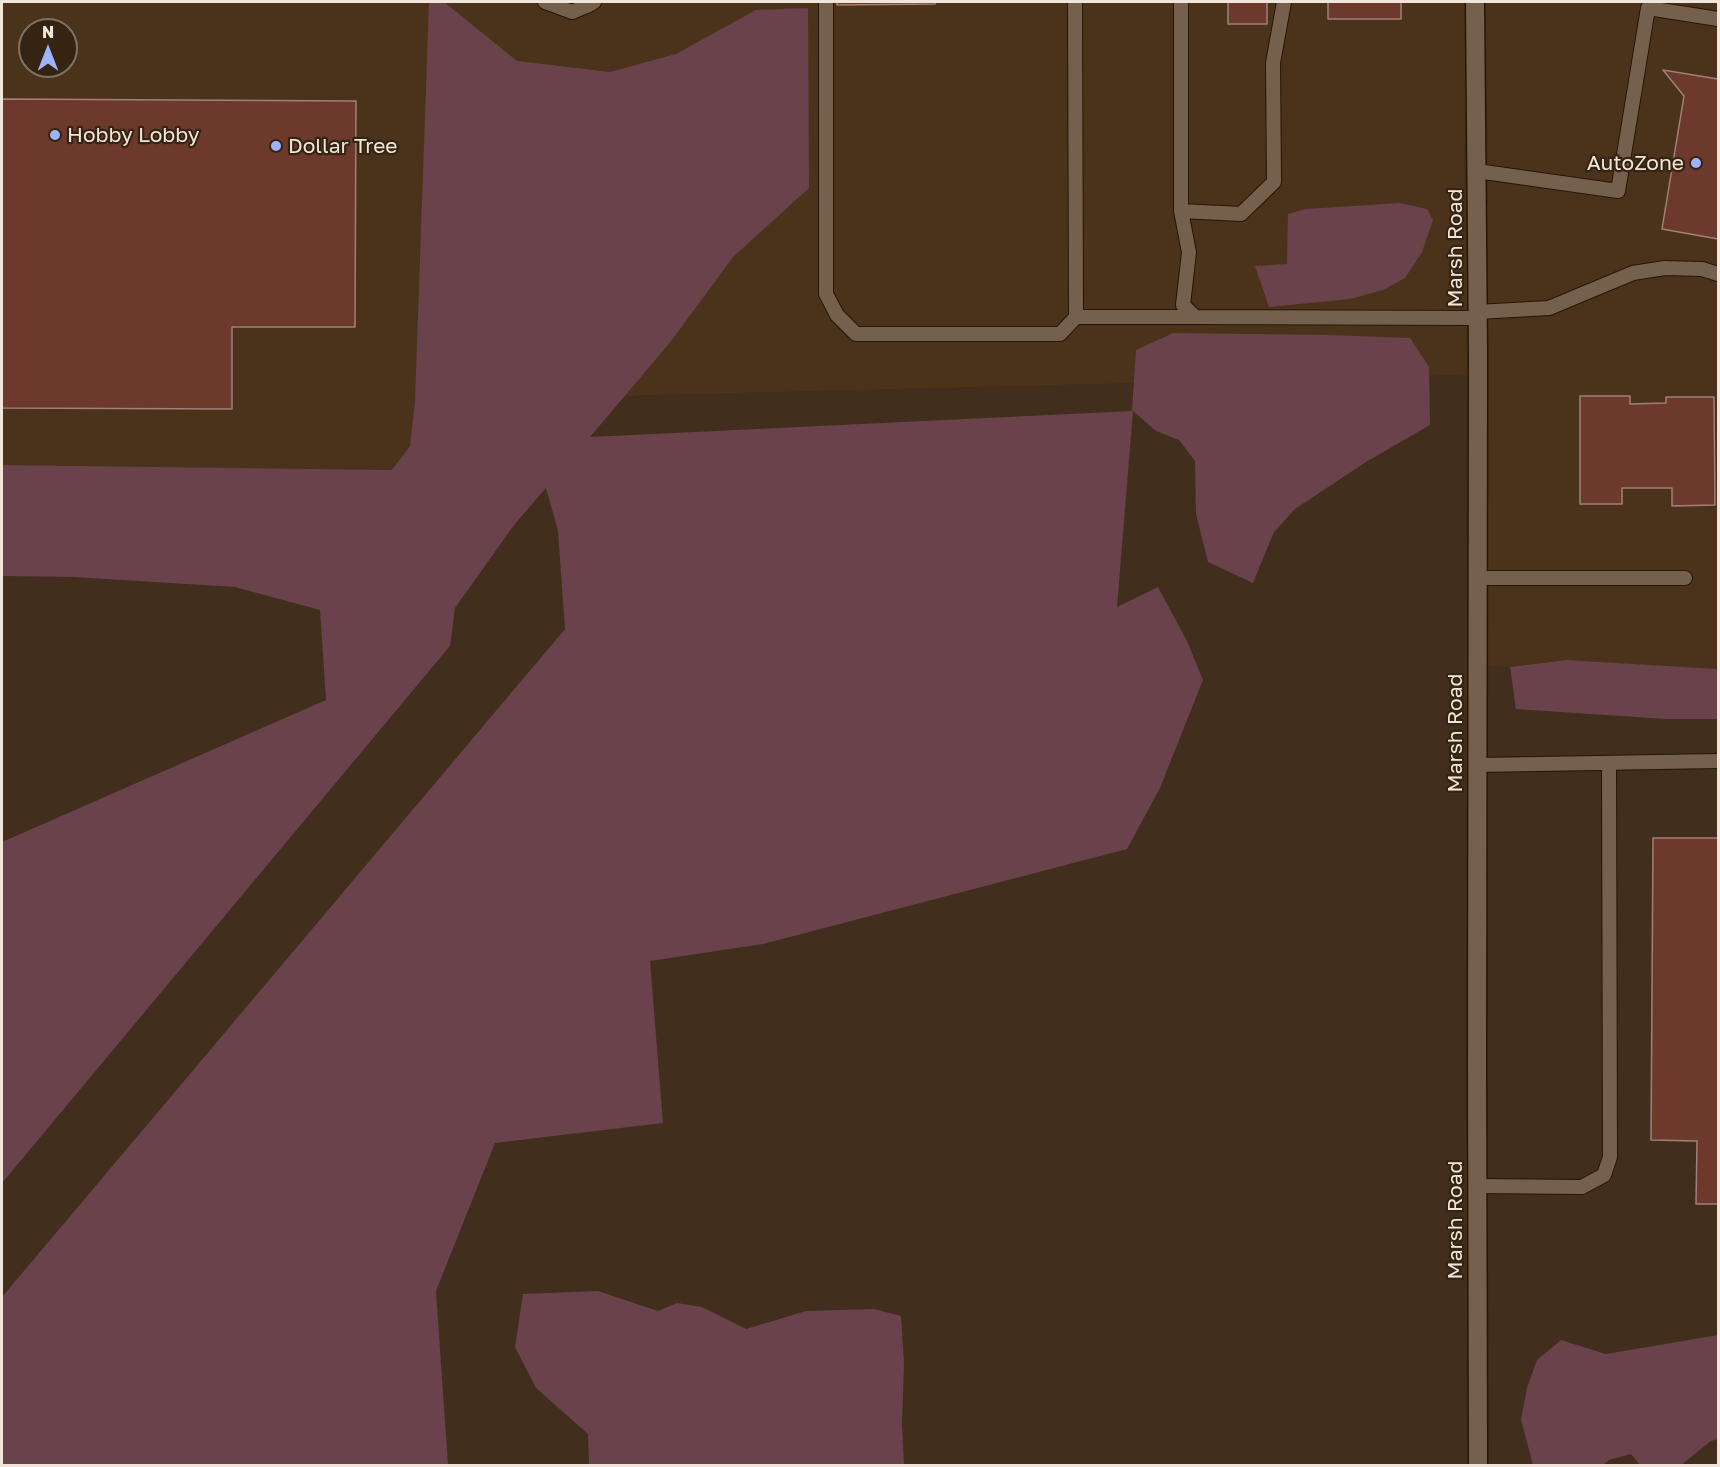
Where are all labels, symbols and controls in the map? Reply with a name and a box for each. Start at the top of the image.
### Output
north arrow [18,18,78,78]
text: N [42,22,54,42]
place label: Hobby Lobby [67,122,200,148]
marker: Hobby Lobby [48,128,62,142]
place label: Dollar Tree [288,133,398,159]
marker: Dollar Tree [269,139,283,153]
place label: AutoZone [1587,150,1684,176]
marker: AutoZone [1689,156,1703,170]
street label: Marsh Road [1442,189,1468,307]
street label: Marsh Road [1442,674,1468,792]
street label: Marsh Road [1442,1161,1468,1279]

